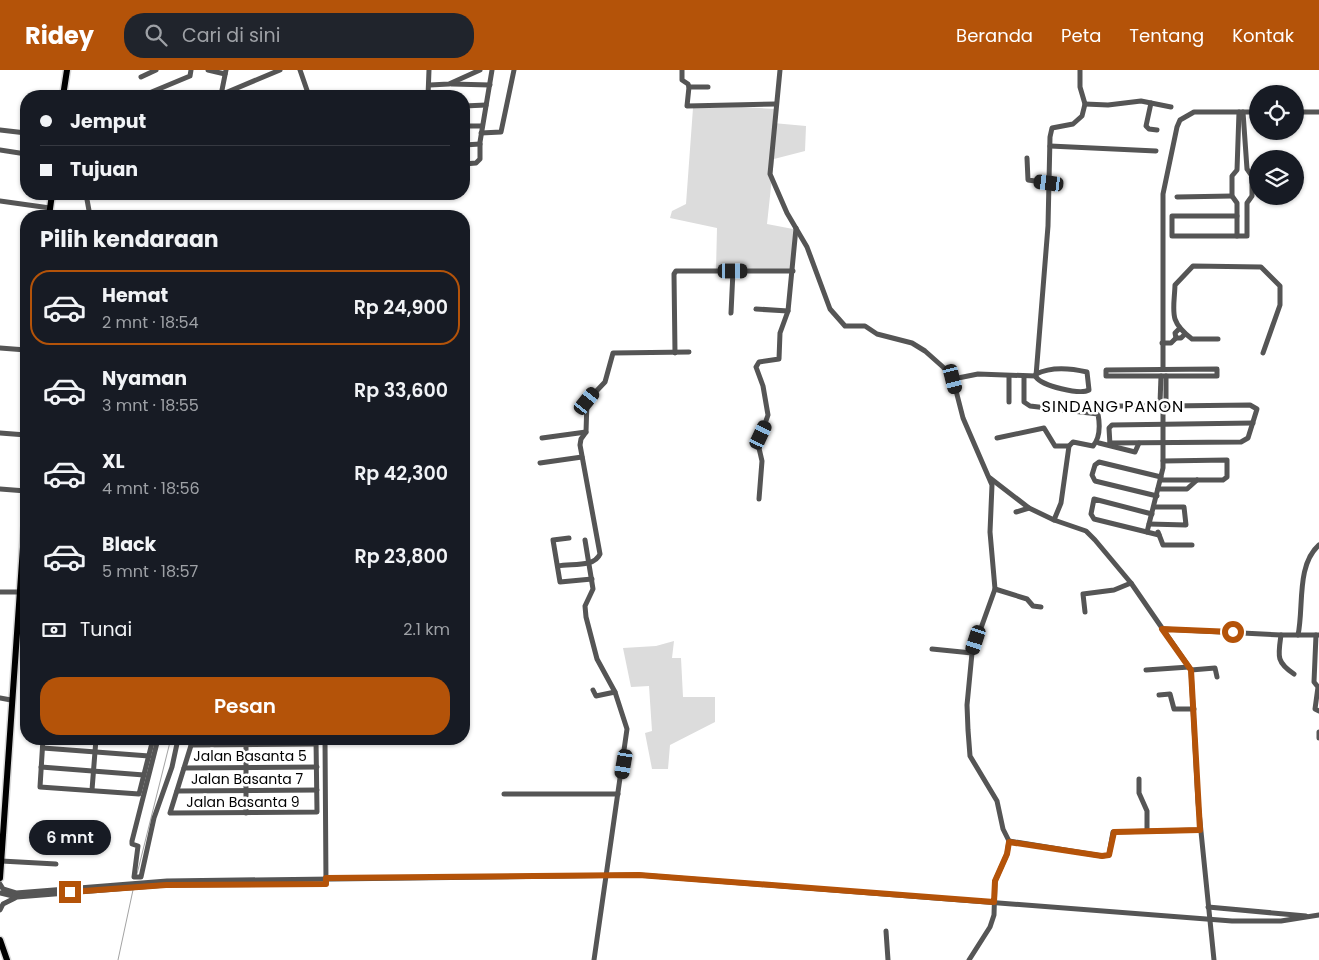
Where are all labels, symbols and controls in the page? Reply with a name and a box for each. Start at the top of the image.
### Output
search box [124,13,474,58]
text: Ridey [25,19,94,52]
icon: search [142,21,170,49]
text: Cari di sini [182,22,280,49]
text: Beranda [956,23,1033,48]
text: Peta [1061,23,1101,48]
text: Tentang [1129,23,1204,48]
text: Kontak [1232,23,1294,48]
map controls [1249,85,1304,205]
button: locate [1249,85,1304,140]
text: Jemput [70,108,146,135]
button: layers [1249,150,1304,205]
text: Tujuan [70,156,138,183]
car [1033,174,1064,192]
text: Pilih kendaraan [40,224,219,255]
car [718,264,748,279]
text: Hemat [102,282,168,309]
icon: car [42,285,87,330]
text: Rp 24,900 [354,294,448,321]
text: 2 mnt · 18:54 [102,311,199,334]
car [942,363,963,395]
text: Nyaman [102,365,187,392]
icon: car [42,368,87,413]
text: Rp 33,600 [354,377,448,404]
car [571,385,602,417]
text: 3 mnt · 18:55 [102,394,199,417]
district label: SINDANG PANON [1042,395,1184,418]
car [747,418,774,452]
text: XL [102,448,125,475]
icon: car [42,451,87,496]
text: Rp 42,300 [354,460,448,487]
text: 4 mnt · 18:56 [102,477,200,500]
text: Black [102,531,156,558]
icon: car [42,534,87,579]
text: Rp 23,800 [355,543,448,570]
text: 5 mnt · 18:57 [102,560,198,583]
icon: cash [40,616,68,644]
text: Tunai [80,616,132,643]
text: 2.1 km [403,618,450,641]
route start [1222,621,1244,643]
car [964,623,987,657]
button: Pesan [40,677,450,735]
street label: Jalan Basanta 5 [193,746,307,766]
car [614,748,633,780]
street label: Jalan Basanta 7 [191,769,303,789]
street label: Jalan Basanta 9 [186,792,300,812]
callout: 6 mnt [29,820,111,854]
text: 6 mnt [46,826,94,849]
route end [59,881,81,903]

